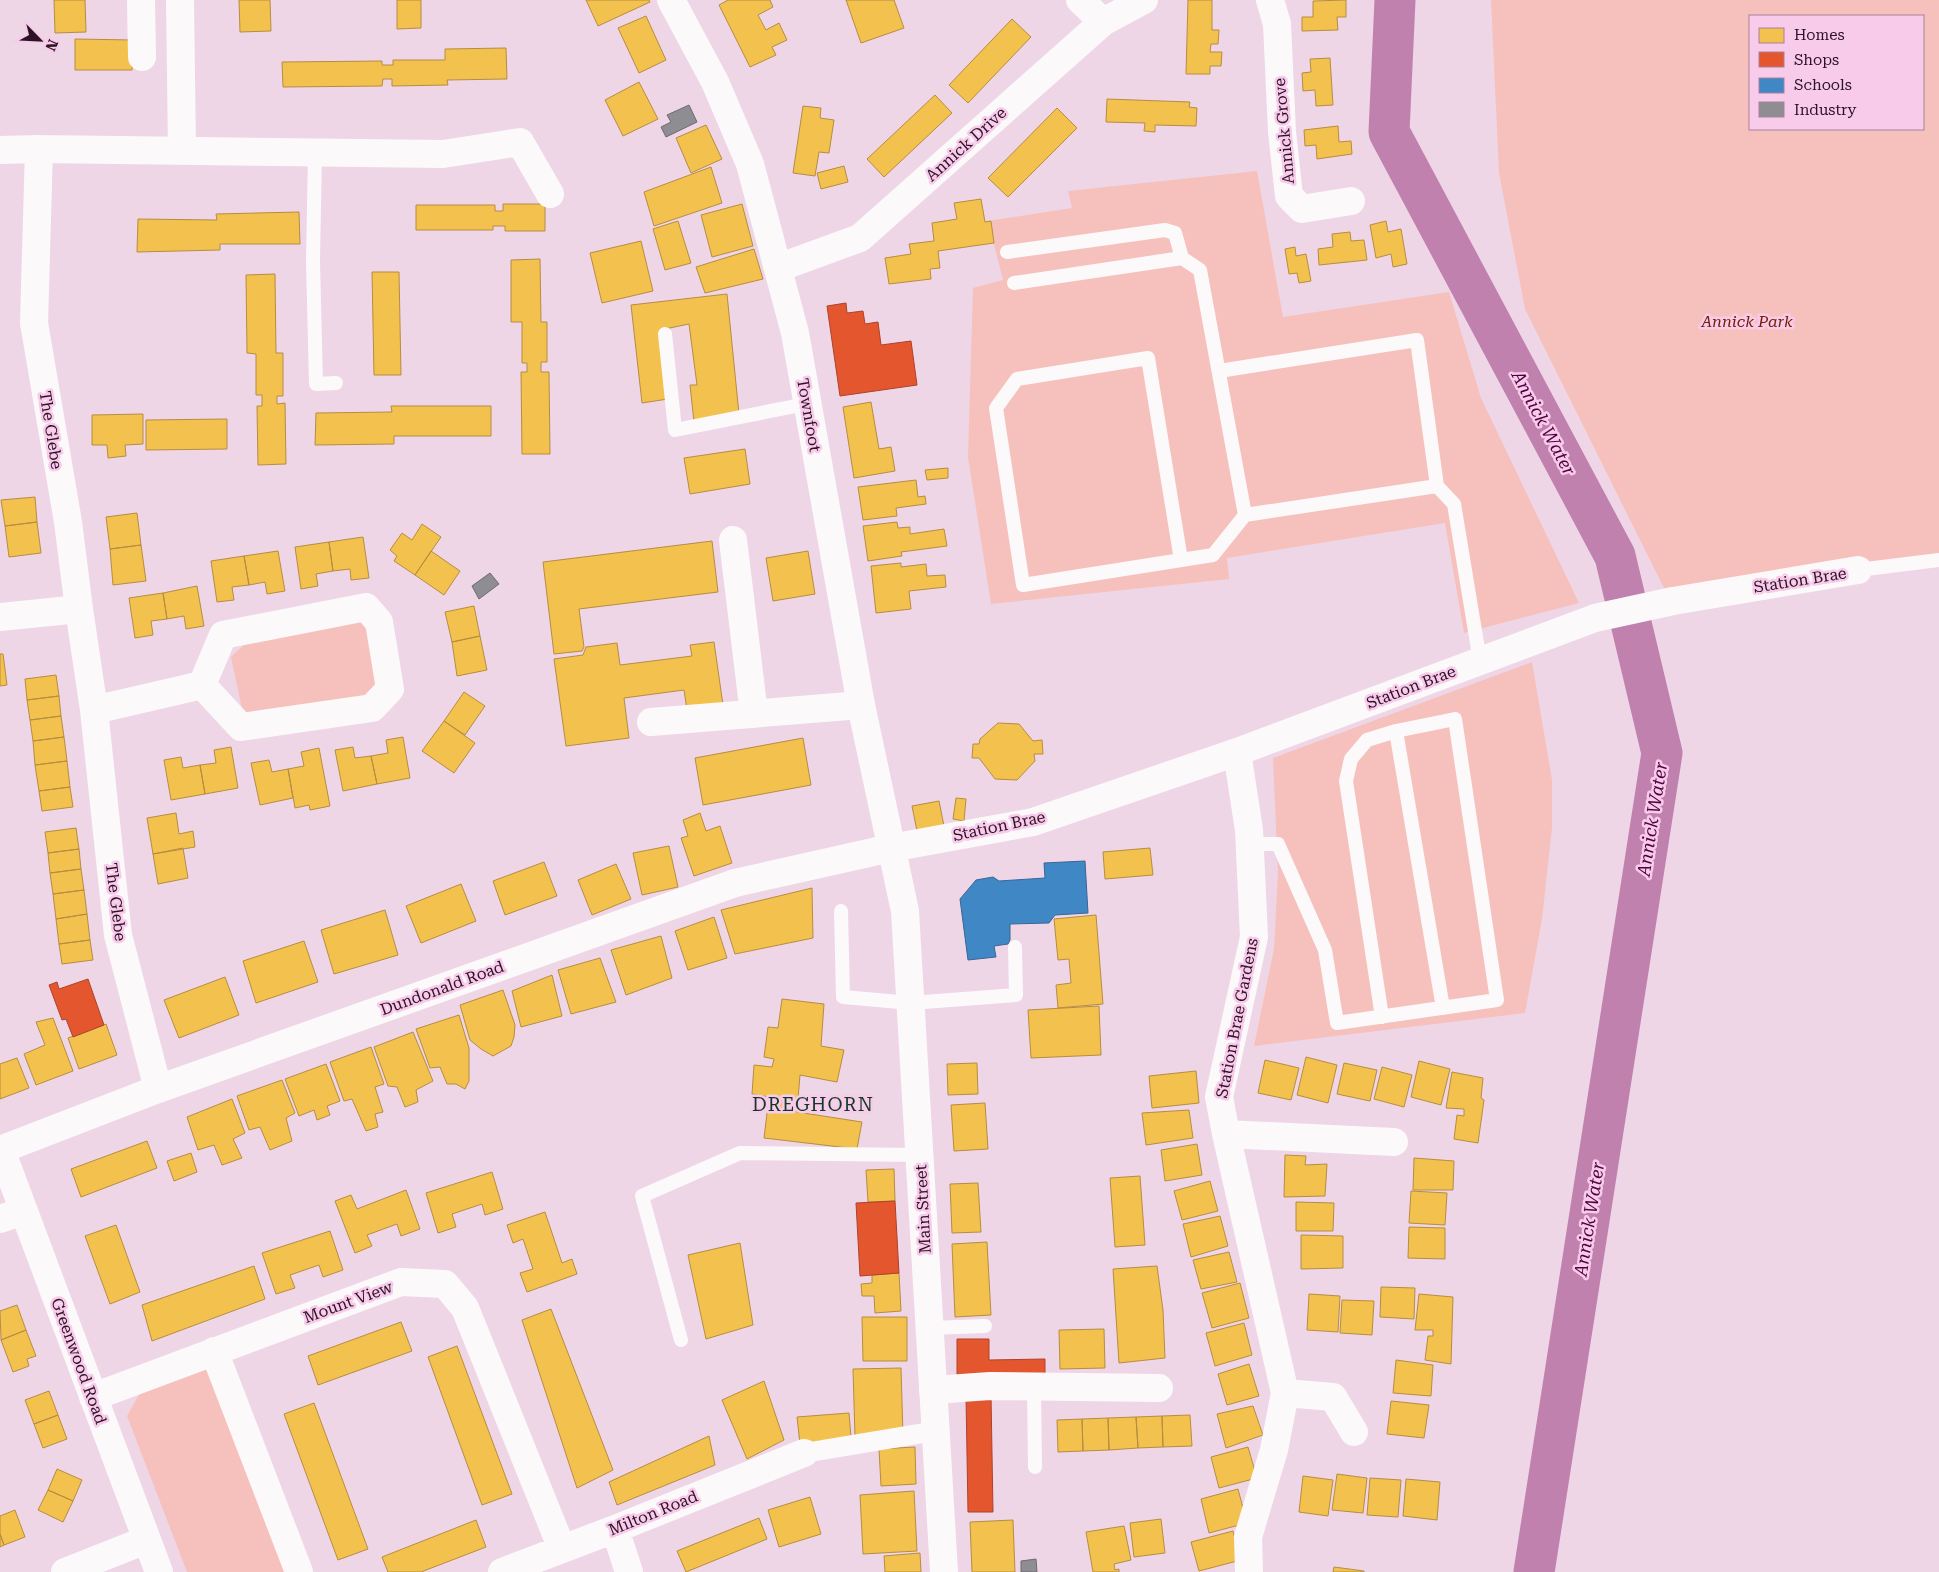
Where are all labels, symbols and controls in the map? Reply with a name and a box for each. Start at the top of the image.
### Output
north arrow [15,15,65,65]
legend [1749,15,1924,130]
text: Homes [1794,26,1845,44]
text: N [42,37,61,54]
text: Shops [1794,51,1839,69]
text: Schools [1794,76,1852,94]
street label: Annick Grove [1270,77,1298,185]
text: Industry [1794,101,1856,119]
street label: Annick Drive [922,103,1010,185]
park label: Annick Park [1700,312,1793,331]
water label: Annick Water [1507,366,1581,479]
street label: Townfoot [793,377,825,453]
street label: The Glebe [35,390,67,471]
street label: Station Brae [1752,563,1848,597]
street label: Station Brae [1364,661,1458,713]
water label: Annick Water [1632,760,1671,879]
street label: Station Brae [951,807,1047,845]
street label: The Glebe [102,862,130,943]
street label: Station Brae Gardens [1212,936,1262,1100]
street label: Dundonald Road [378,957,506,1019]
district label: DREGHORN [752,1093,874,1116]
water label: Annick Water [1569,1160,1608,1279]
street label: Main Street [911,1164,935,1254]
street label: Mount View [301,1277,396,1327]
street label: Greenwood Road [47,1295,111,1427]
street label: Milton Road [606,1486,700,1540]

